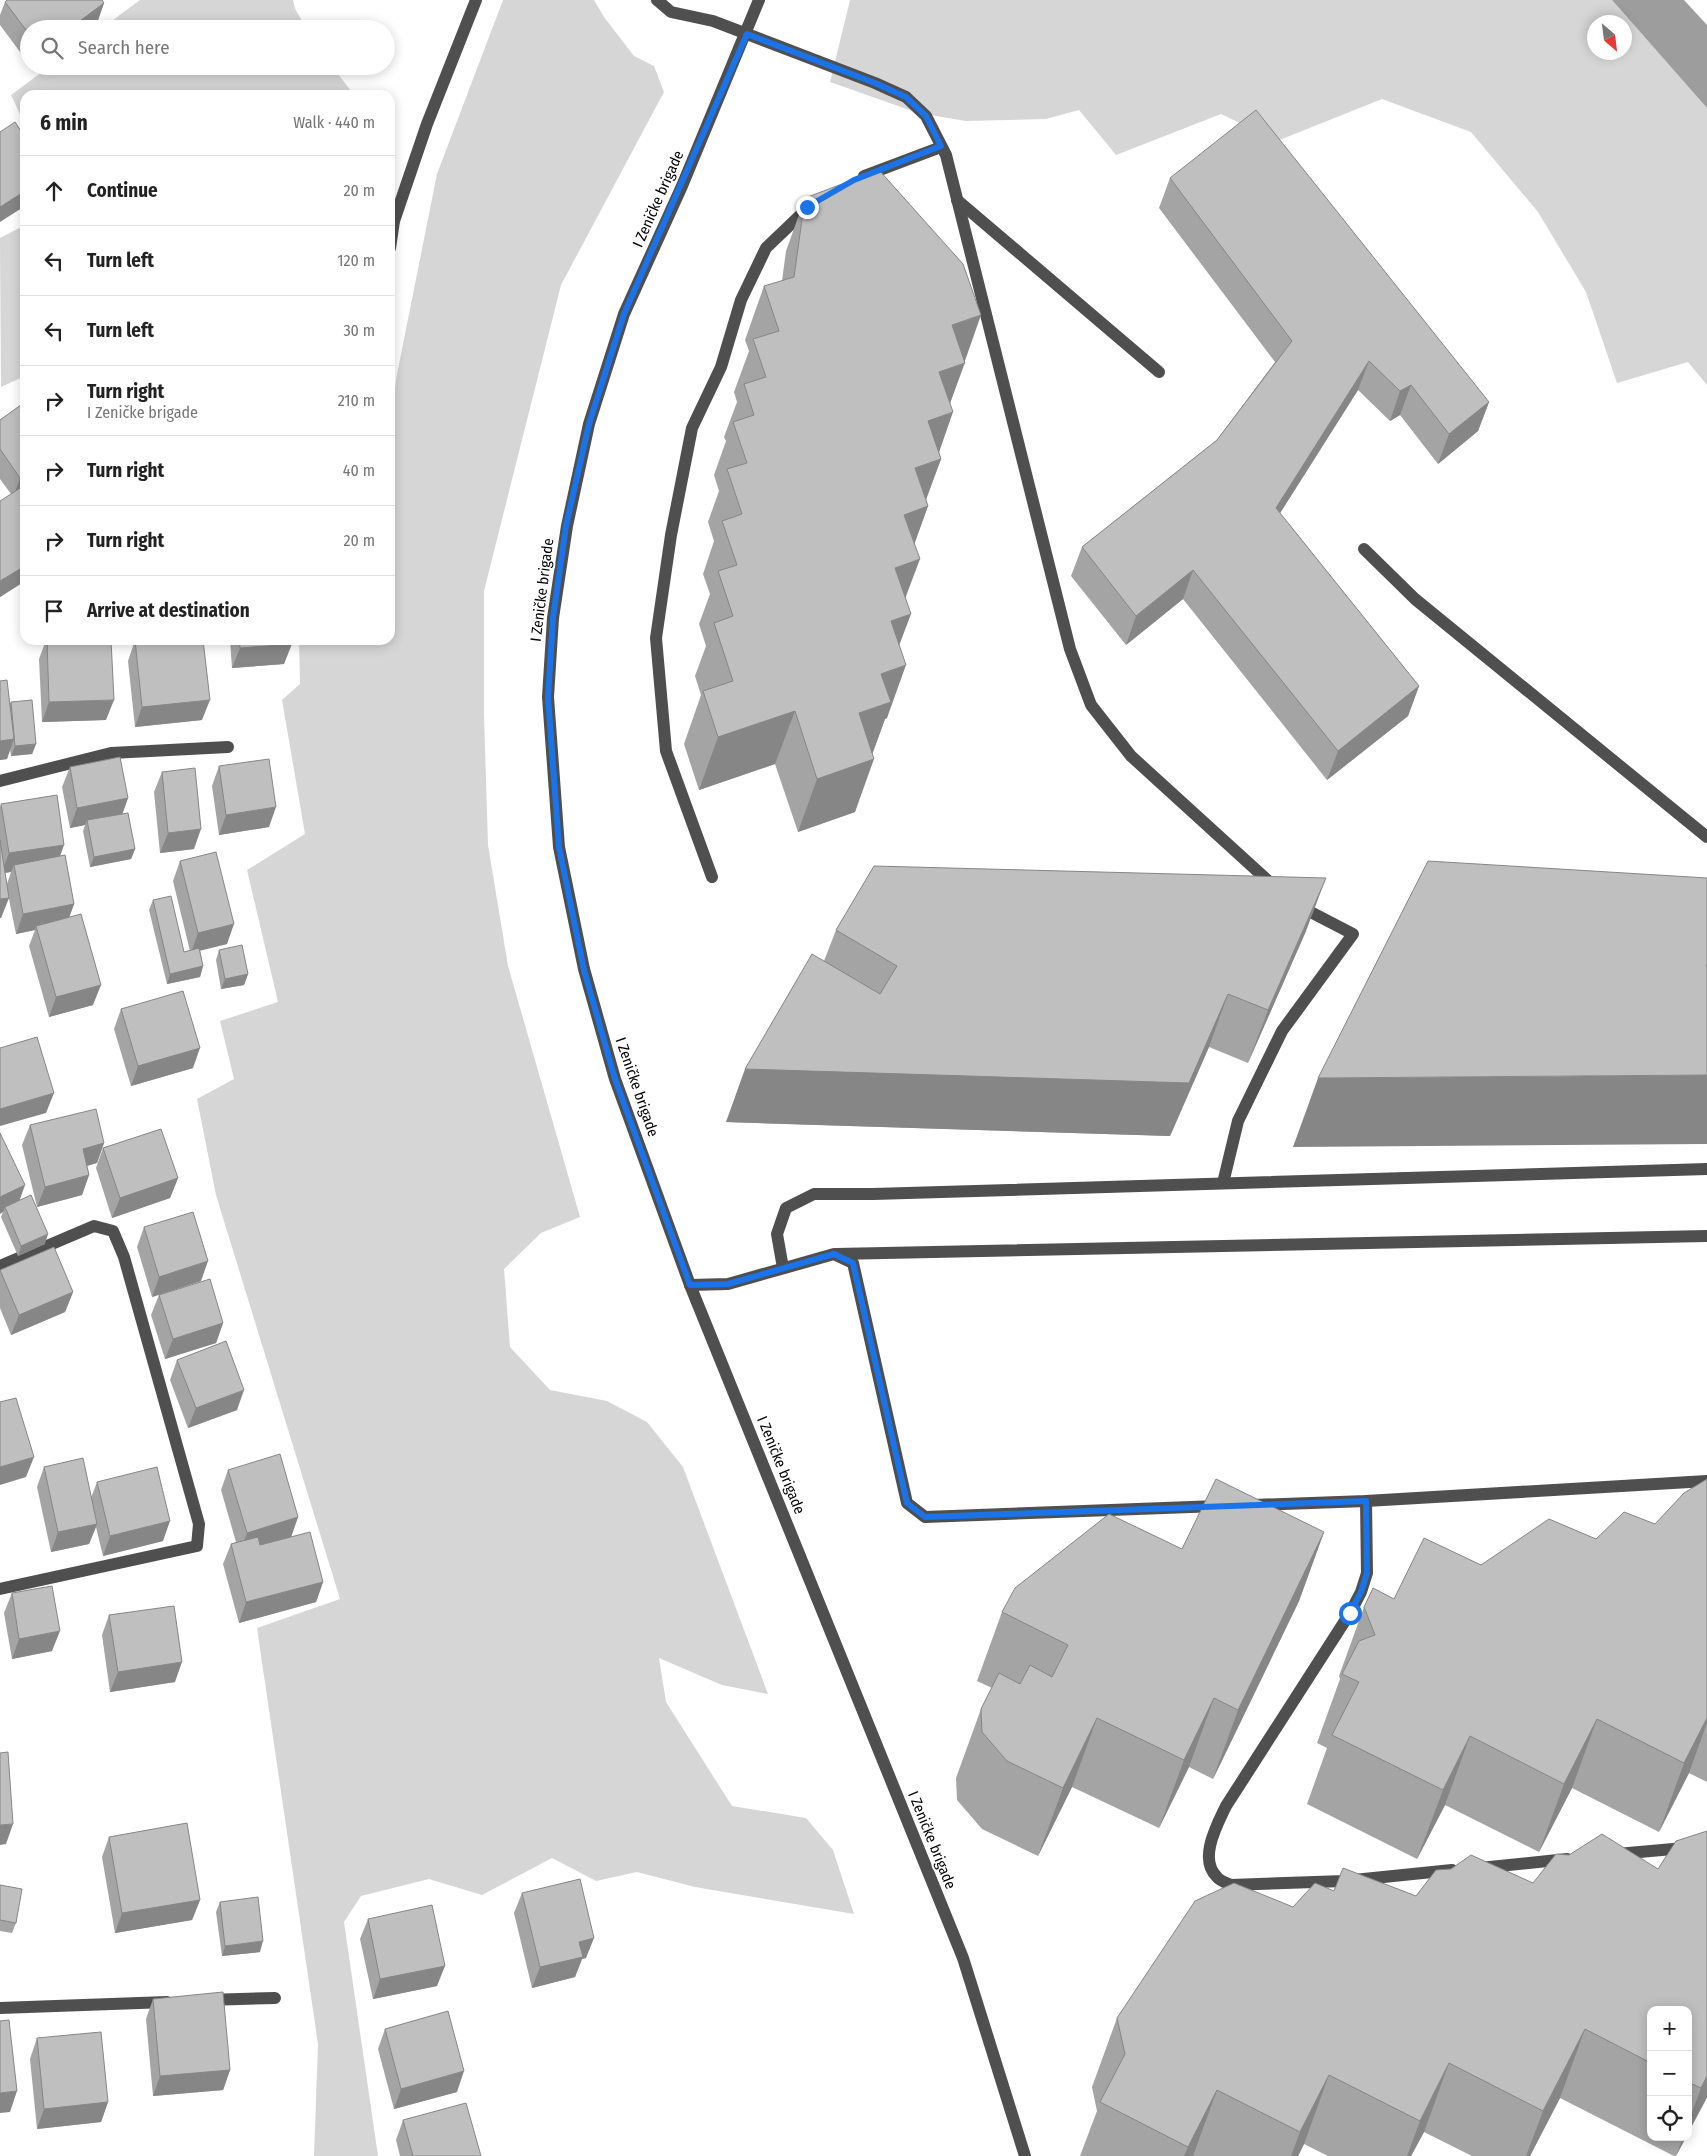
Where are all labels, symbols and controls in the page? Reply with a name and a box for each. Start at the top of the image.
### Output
north arrow [1587,15,1632,60]
search box [20,20,395,75]
icon: search [38,34,66,62]
text: Search here [78,36,170,59]
text: 6 min [40,110,88,136]
text: Walk · 440 m [293,113,375,132]
street label: I Zeničke brigade [629,148,687,250]
icon: ahead [40,177,68,205]
text: Continue [87,179,158,202]
text: 20 m [344,181,375,200]
route end [796,196,819,219]
icon: left [40,247,68,275]
text: Turn left [87,249,154,272]
text: 120 m [337,251,375,270]
icon: left [40,317,68,345]
text: Turn left [87,319,154,342]
text: 30 m [343,321,375,340]
text: Turn right [87,380,164,403]
icon: right [40,387,68,415]
text: 210 m [338,391,375,410]
text: I Zeničke brigade [87,403,198,422]
icon: right [40,457,68,485]
text: Turn right [87,459,164,482]
text: 40 m [343,461,375,480]
icon: right [40,527,68,555]
text: Turn right [87,529,164,552]
text: 20 m [344,531,375,550]
street label: I Zeničke brigade [527,537,557,643]
icon: arrive [40,597,68,625]
text: Arrive at destination [87,599,250,622]
street label: I Zeničke brigade [612,1035,662,1139]
street label: I Zeničke brigade [753,1413,809,1517]
route start [1339,1602,1362,1625]
street label: I Zeničke brigade [904,1788,960,1892]
map controls [1647,2006,1692,2141]
button: + [1647,2006,1692,2051]
button: − [1647,2051,1692,2096]
button: locate [1647,2096,1692,2141]

